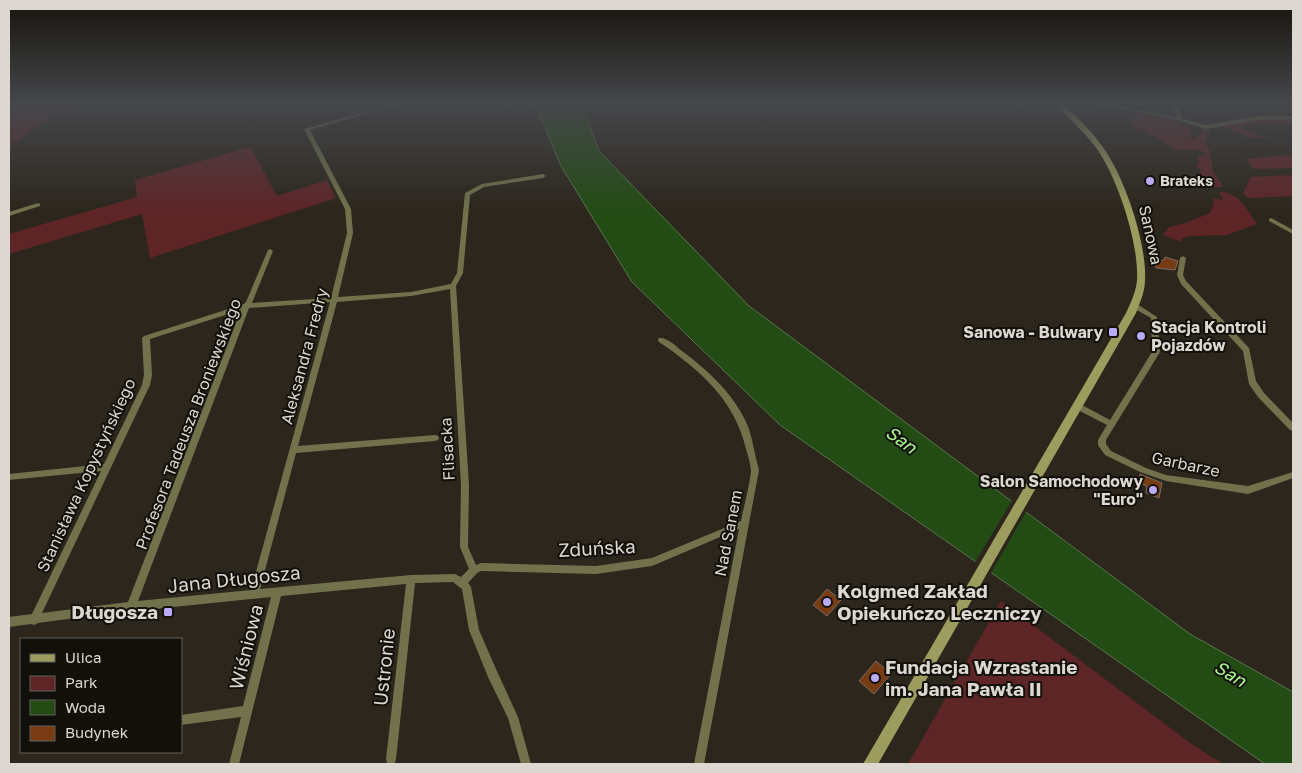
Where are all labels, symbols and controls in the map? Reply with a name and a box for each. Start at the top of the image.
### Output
place label: Brateks [1160,172,1213,189]
marker: Brateks [1144,175,1156,187]
street label: Sanowa [1135,203,1167,267]
street label: Aleksandra Fredry [276,286,332,426]
street label: Profesora Tadeusza Broniewskiego [131,296,245,552]
place label: Stacja Kontroli Pojazdów [1151,317,1266,355]
place label: Sanowa - Bulwary [963,322,1103,342]
marker: Sanowa - Bulwary [1107,326,1119,338]
marker: Stacja Kontroli Pojazdów [1135,330,1147,342]
street label: Stanisława Kopystyńskiego [32,375,140,575]
street label: Flisacka [435,417,459,481]
water label: San [882,421,922,458]
street label: Garbarze [1150,447,1222,481]
place label: Salon Samochodowy "Euro" [980,471,1143,509]
marker: Salon Samochodowy "Euro" [1147,484,1159,496]
street label: Nad Sanem [710,488,746,578]
street label: Zduńska [558,534,636,561]
street label: Jana Długosza [166,560,302,597]
place label: Kolgmed Zakład Opiekuńczo Leczniczy [837,579,1042,624]
marker: Kolgmed Zakład Opiekuńczo Leczniczy [821,596,833,608]
place label: Długosza [71,600,158,623]
street label: Wiśniowa [224,602,267,692]
marker: Długosza [162,606,174,618]
street label: Ustronie [368,627,399,707]
legend [20,638,182,753]
text: Ulica [65,648,101,666]
place label: Fundacja Wzrastanie im. Jana Pawła II [885,655,1077,700]
water label: San [1211,655,1251,691]
marker: Fundacja Wzrastanie im. Jana Pawła II [869,672,881,684]
text: Park [65,673,98,691]
text: Woda [65,698,106,716]
text: Budynek [65,723,129,741]

